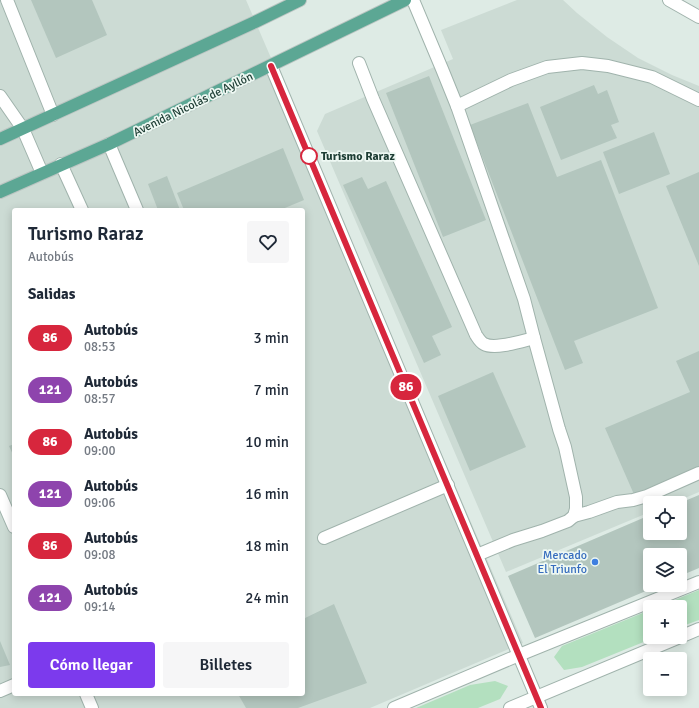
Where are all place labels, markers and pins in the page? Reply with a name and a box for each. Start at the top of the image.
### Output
marker: Turismo Raraz [300,147,318,165]
place label: Turismo Raraz [321,149,395,164]
place label: Mercado El Triunfo [538,548,587,577]
marker: Mercado El Triunfo [590,557,600,567]

